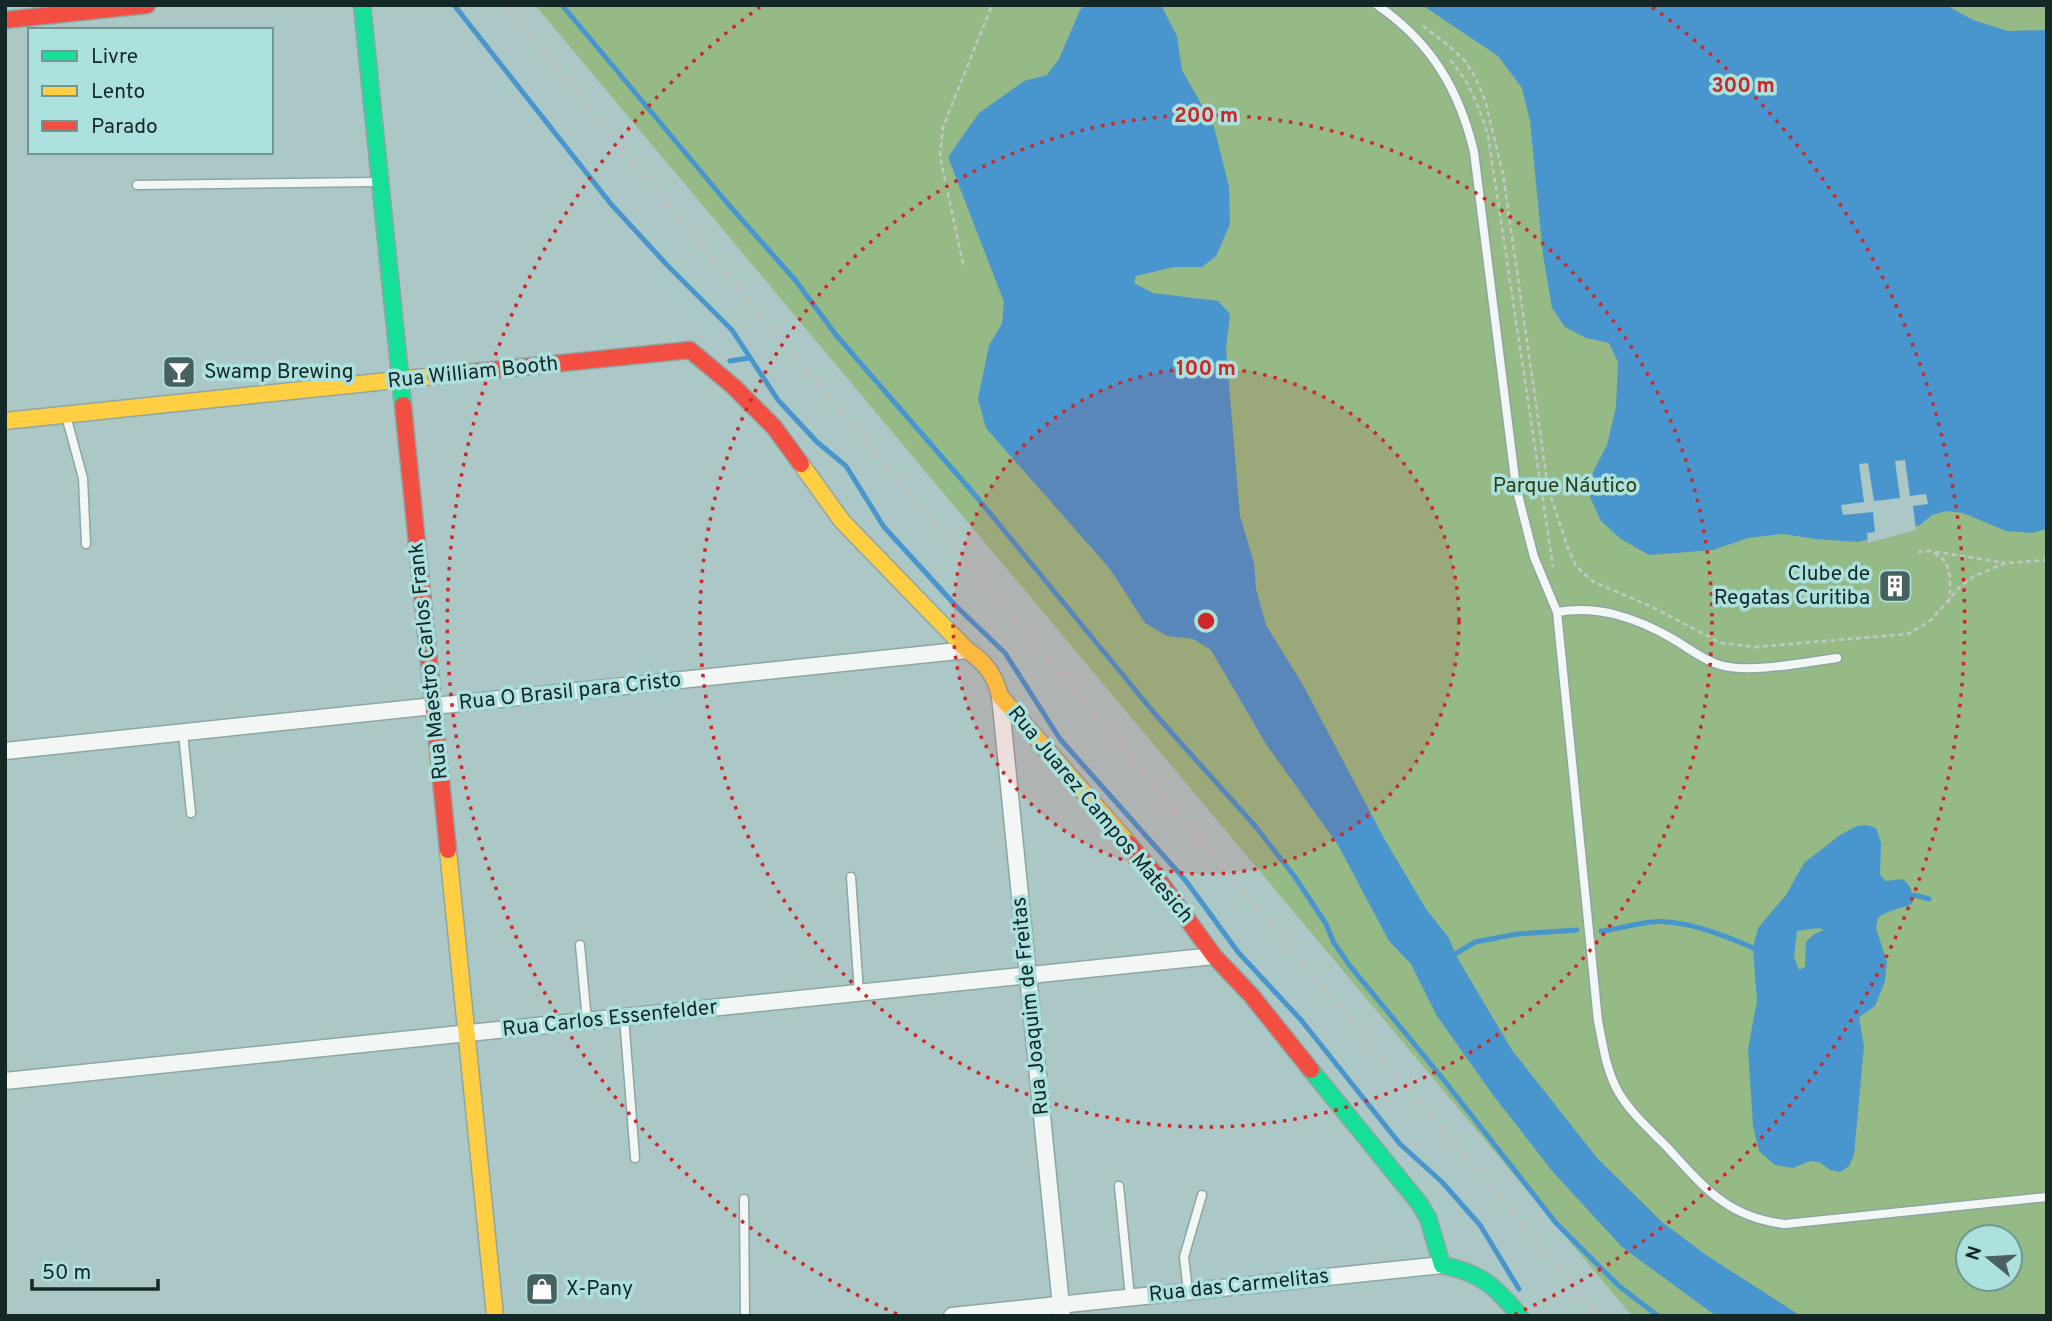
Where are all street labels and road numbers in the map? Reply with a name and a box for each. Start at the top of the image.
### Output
street label: Rua William Booth [386,351,560,395]
street label: Rua Maestro Carlos Frank [403,541,455,781]
street label: Rua O Brasil para Cristo [458,667,682,717]
street label: Rua Juarez Campos Matesich [1001,701,1199,929]
street label: Rua Joaquim de Freitas [1006,896,1056,1116]
street label: Rua Carlos Essenfelder [501,994,719,1044]
street label: Rua das Carmelitas [1148,1263,1330,1309]

